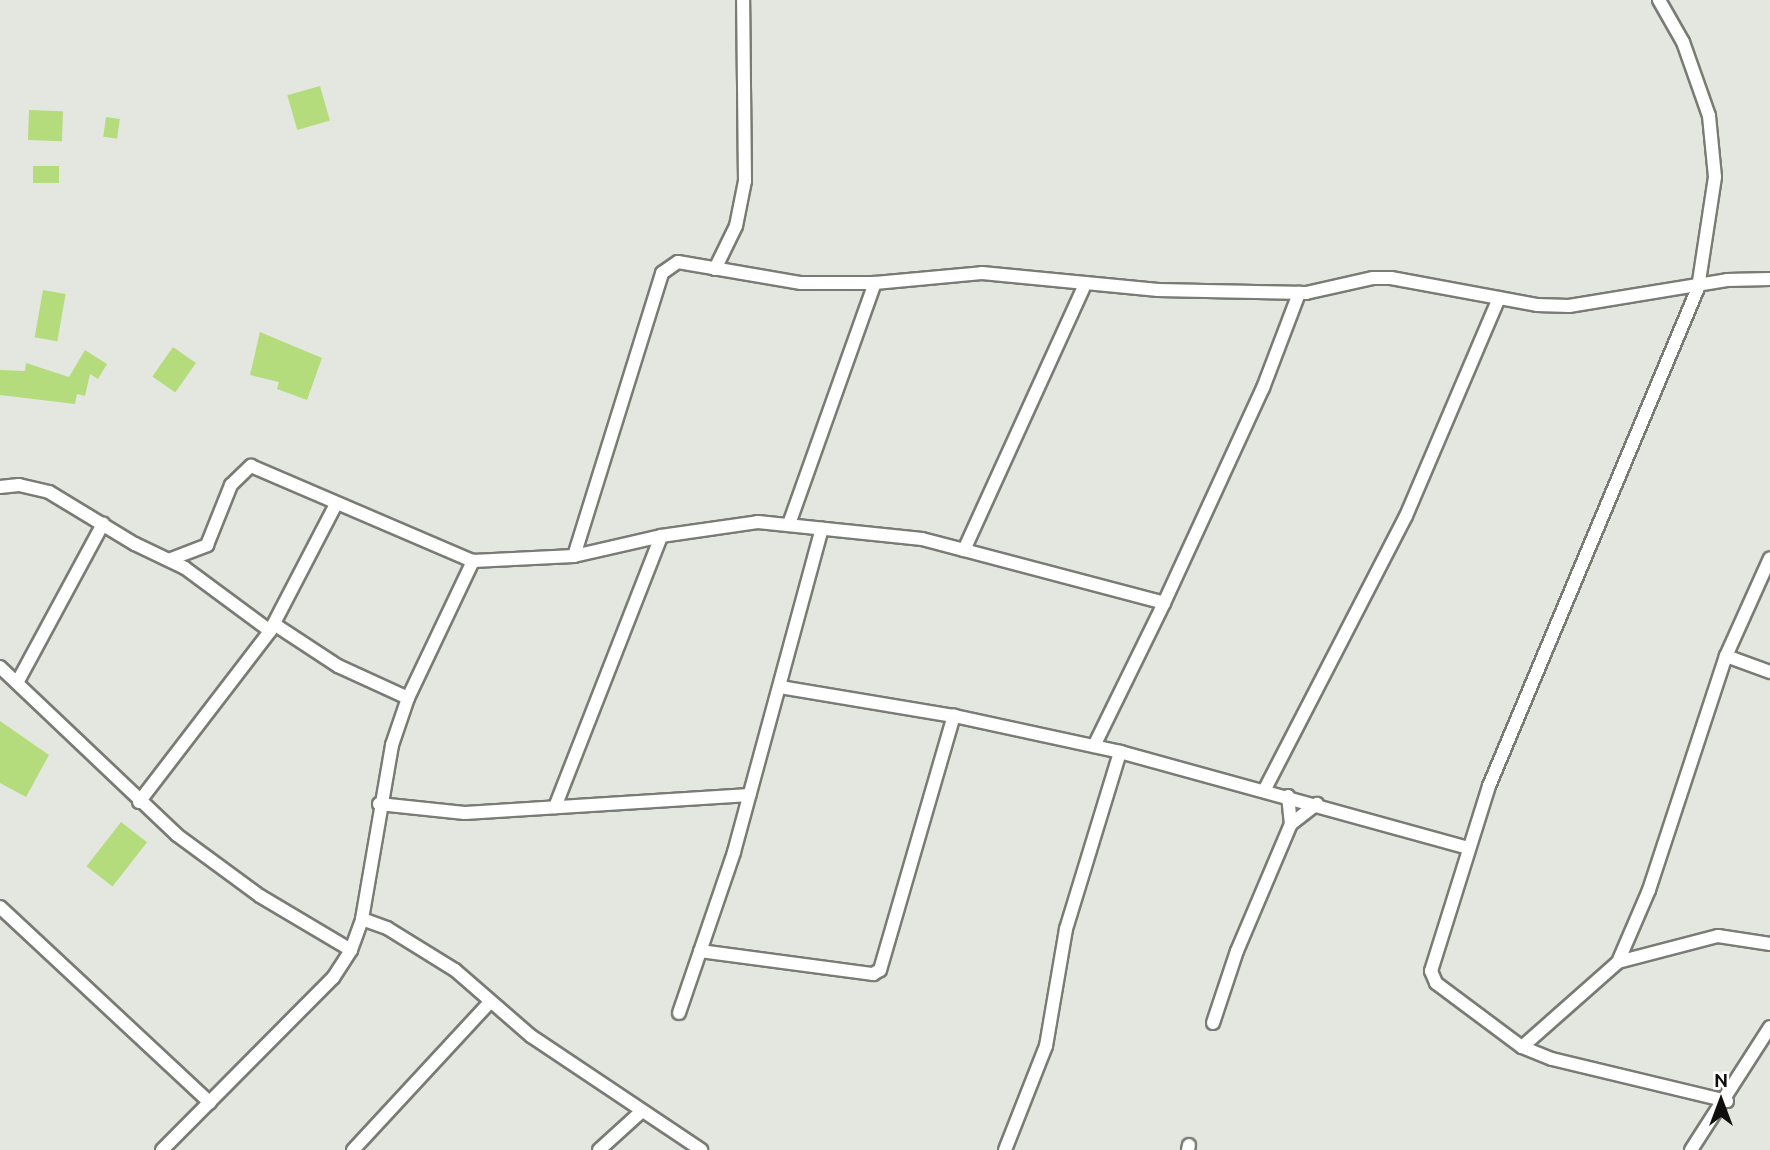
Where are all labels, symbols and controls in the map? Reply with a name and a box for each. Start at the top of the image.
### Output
north arrow [1686,1066,1756,1136]
text: N [1714,1069,1728,1091]

